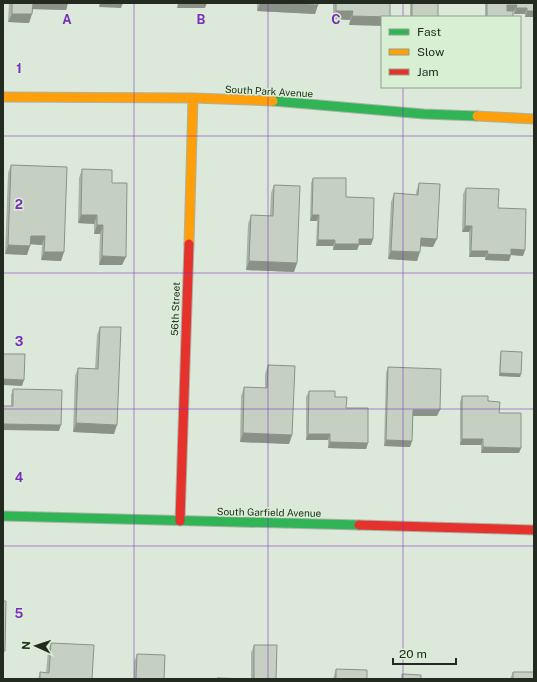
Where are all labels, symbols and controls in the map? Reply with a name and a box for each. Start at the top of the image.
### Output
text: A [62,12,72,27]
text: B [197,12,206,27]
text: C [331,12,341,27]
legend [381,16,521,88]
text: Fast [417,25,442,39]
text: Slow [417,45,445,59]
text: 1 [16,61,22,76]
text: Jam [417,65,439,79]
street label: South Park Avenue [225,83,314,99]
text: 2 [15,197,23,212]
street label: 56th Street [168,282,182,336]
text: 3 [15,334,24,349]
text: 4 [15,470,24,485]
street label: South Garfield Avenue [217,505,322,519]
text: 5 [15,606,24,621]
north arrow [16,626,56,666]
scale bar [393,640,456,666]
text: N [20,641,32,650]
text: 20 m [399,647,427,661]

